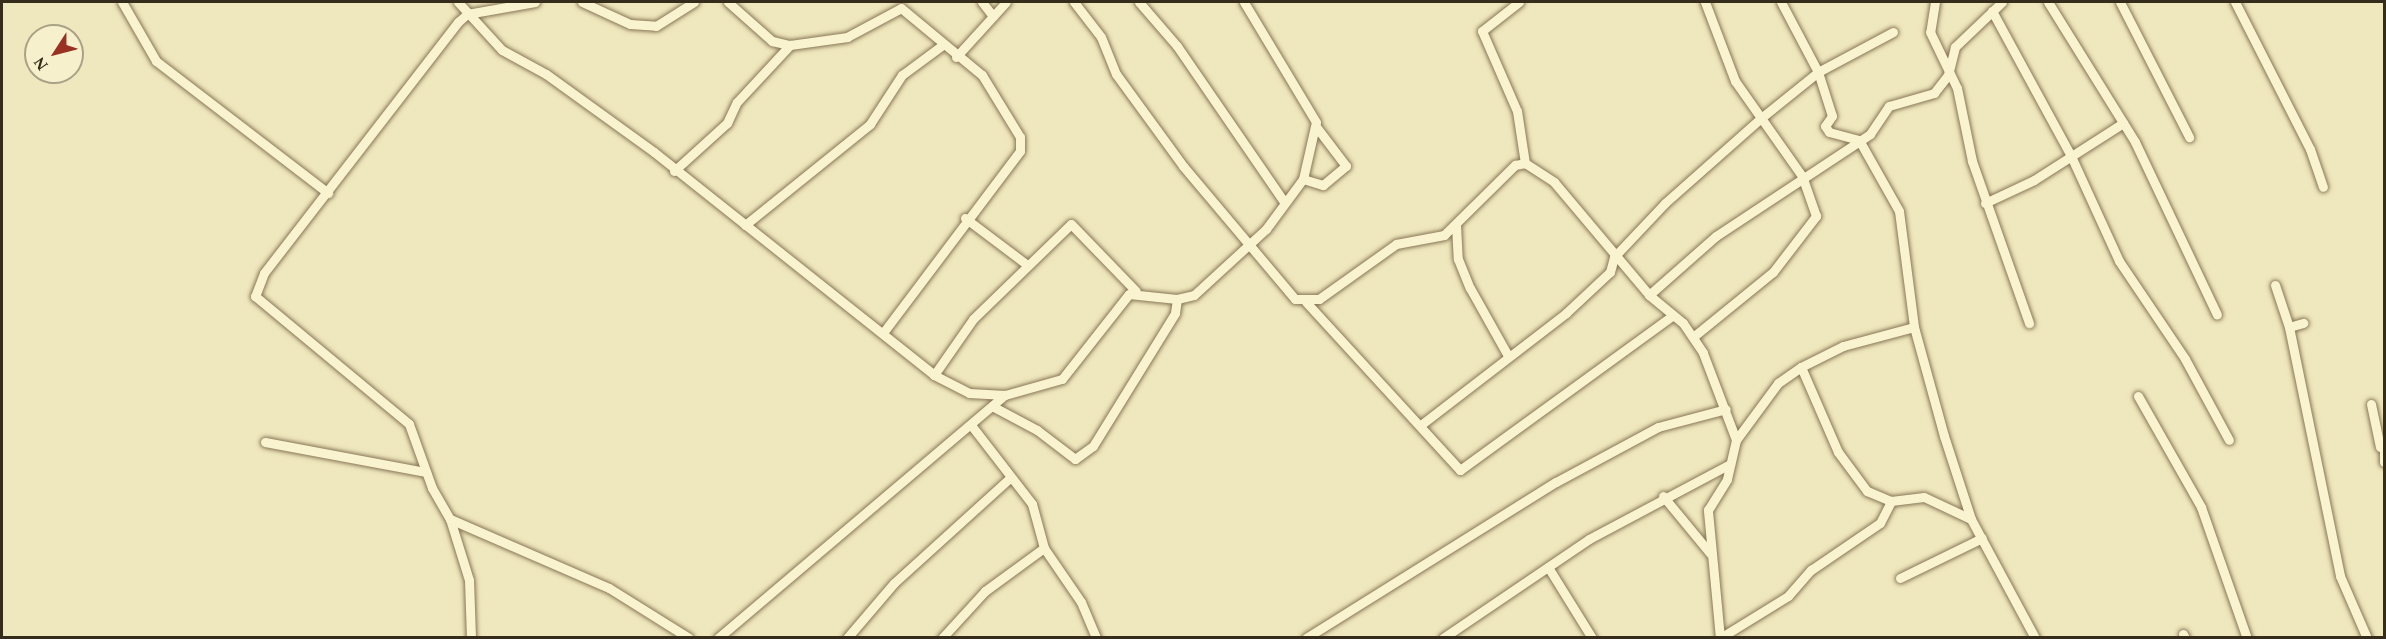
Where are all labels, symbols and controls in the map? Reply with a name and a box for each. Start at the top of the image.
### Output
north arrow [24,24,84,84]
text: N [30,54,51,73]

